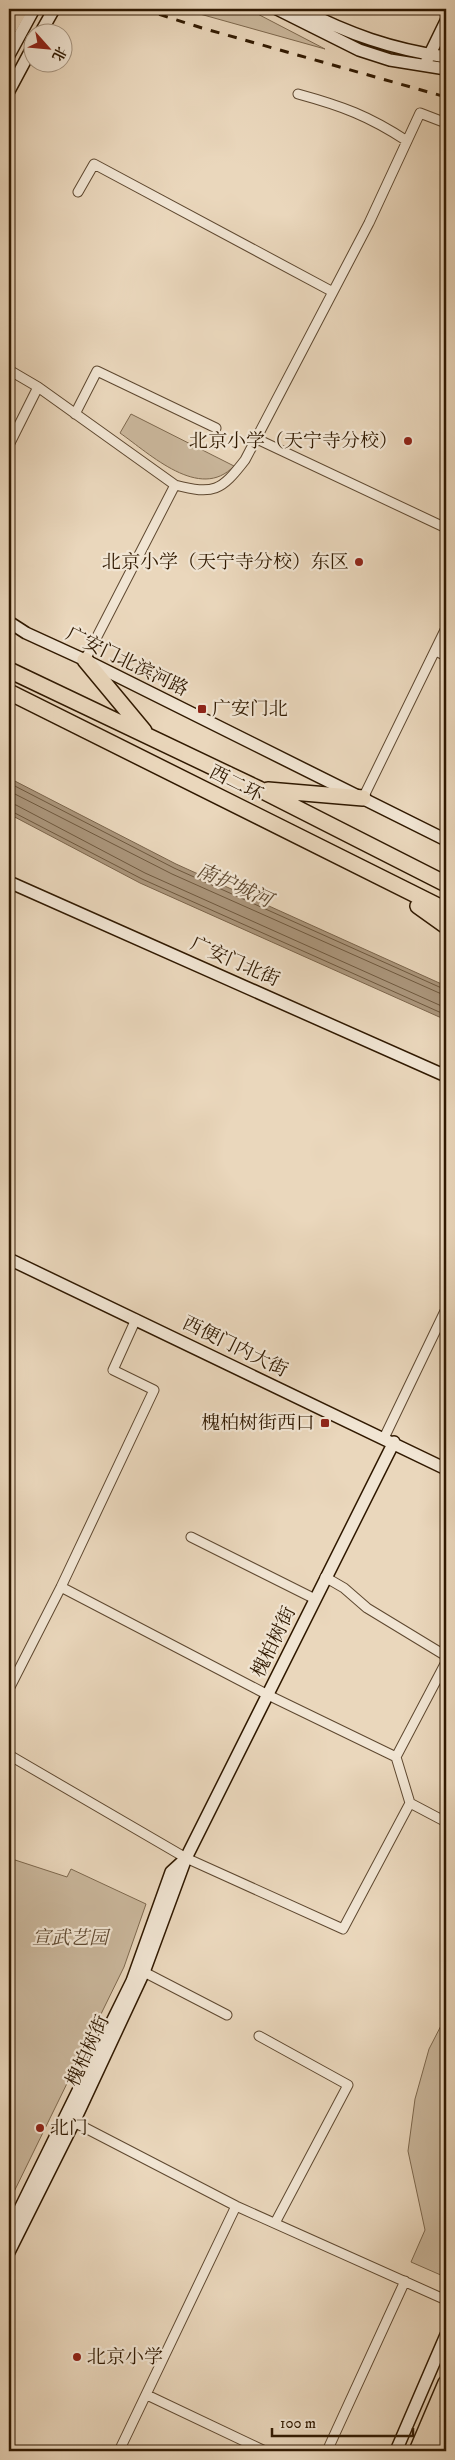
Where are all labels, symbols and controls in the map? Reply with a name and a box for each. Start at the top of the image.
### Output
north arrow [22,22,72,72]
text: 北 [47,43,70,64]
place label: 北京小学（天宁寺分校） [189,430,398,453]
marker: 北京小学（天宁寺分校） [402,435,414,447]
place label: 北京小学（天宁寺分校）东区 [102,551,349,574]
marker: 北京小学（天宁寺分校）东区 [353,556,365,568]
street label: 广安门北滨河路 [62,623,192,701]
place label: 广安门北 [212,698,288,721]
marker: 广安门北 [196,703,208,715]
street label: 西二环 [205,761,267,807]
water label: 南护城河 [192,858,278,915]
street label: 广安门北街 [187,932,283,992]
street label: 西便门内大街 [179,1312,291,1382]
place label: 槐柏树街西口 [201,1412,315,1435]
marker: 槐柏树街西口 [319,1417,331,1429]
street label: 槐柏树街 [247,1603,301,1681]
park label: 宣武艺园 [32,1927,111,1950]
street label: 槐柏树街 [62,2012,114,2090]
place label: 北门 [50,2117,88,2140]
marker: 北门 [34,2122,46,2134]
place label: 北京小学 [87,2346,163,2369]
marker: 北京小学 [71,2351,83,2363]
scale bar [272,2405,414,2437]
text: 100 m [280,2414,316,2433]

